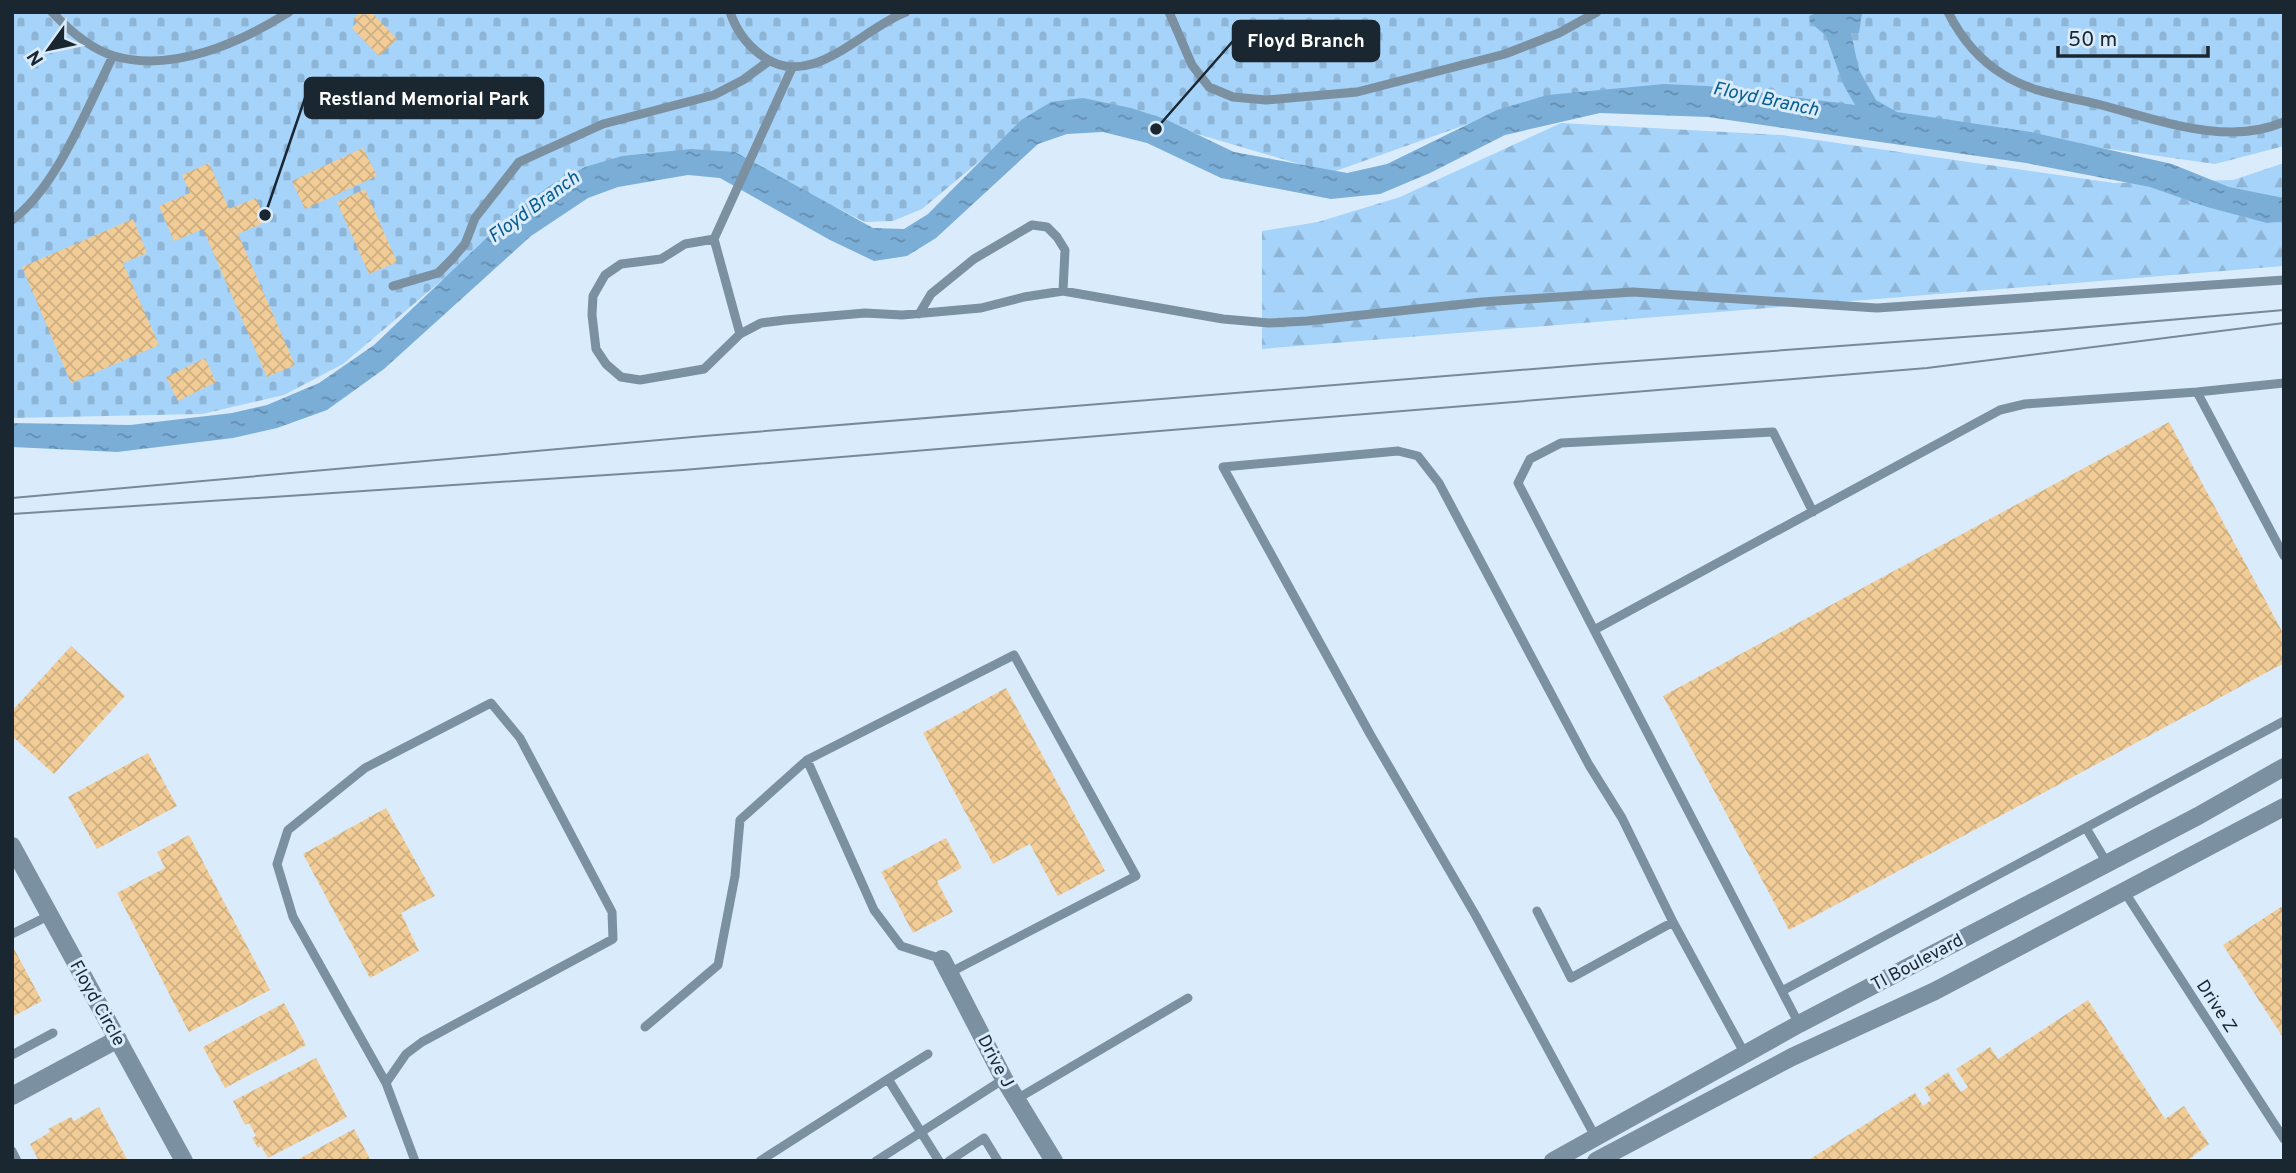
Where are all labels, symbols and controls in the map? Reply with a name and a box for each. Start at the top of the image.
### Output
north arrow [14,14,84,84]
scale bar [2058,14,2208,58]
callout: Floyd Branch [1233,21,1379,61]
text: 50 m [2068,27,2117,54]
text: Floyd Branch [1247,30,1365,54]
text: N [23,45,50,69]
water label: Floyd Branch [1711,77,1821,123]
callout: Restland Memorial Park [305,78,543,118]
text: Restland Memorial Park [319,88,530,112]
water label: Floyd Branch [484,166,585,249]
street label: TI Boulevard [1868,929,1968,997]
street label: Floyd Circle [64,957,130,1051]
street label: Drive Z [2190,976,2241,1038]
street label: Drive J [971,1031,1018,1092]

